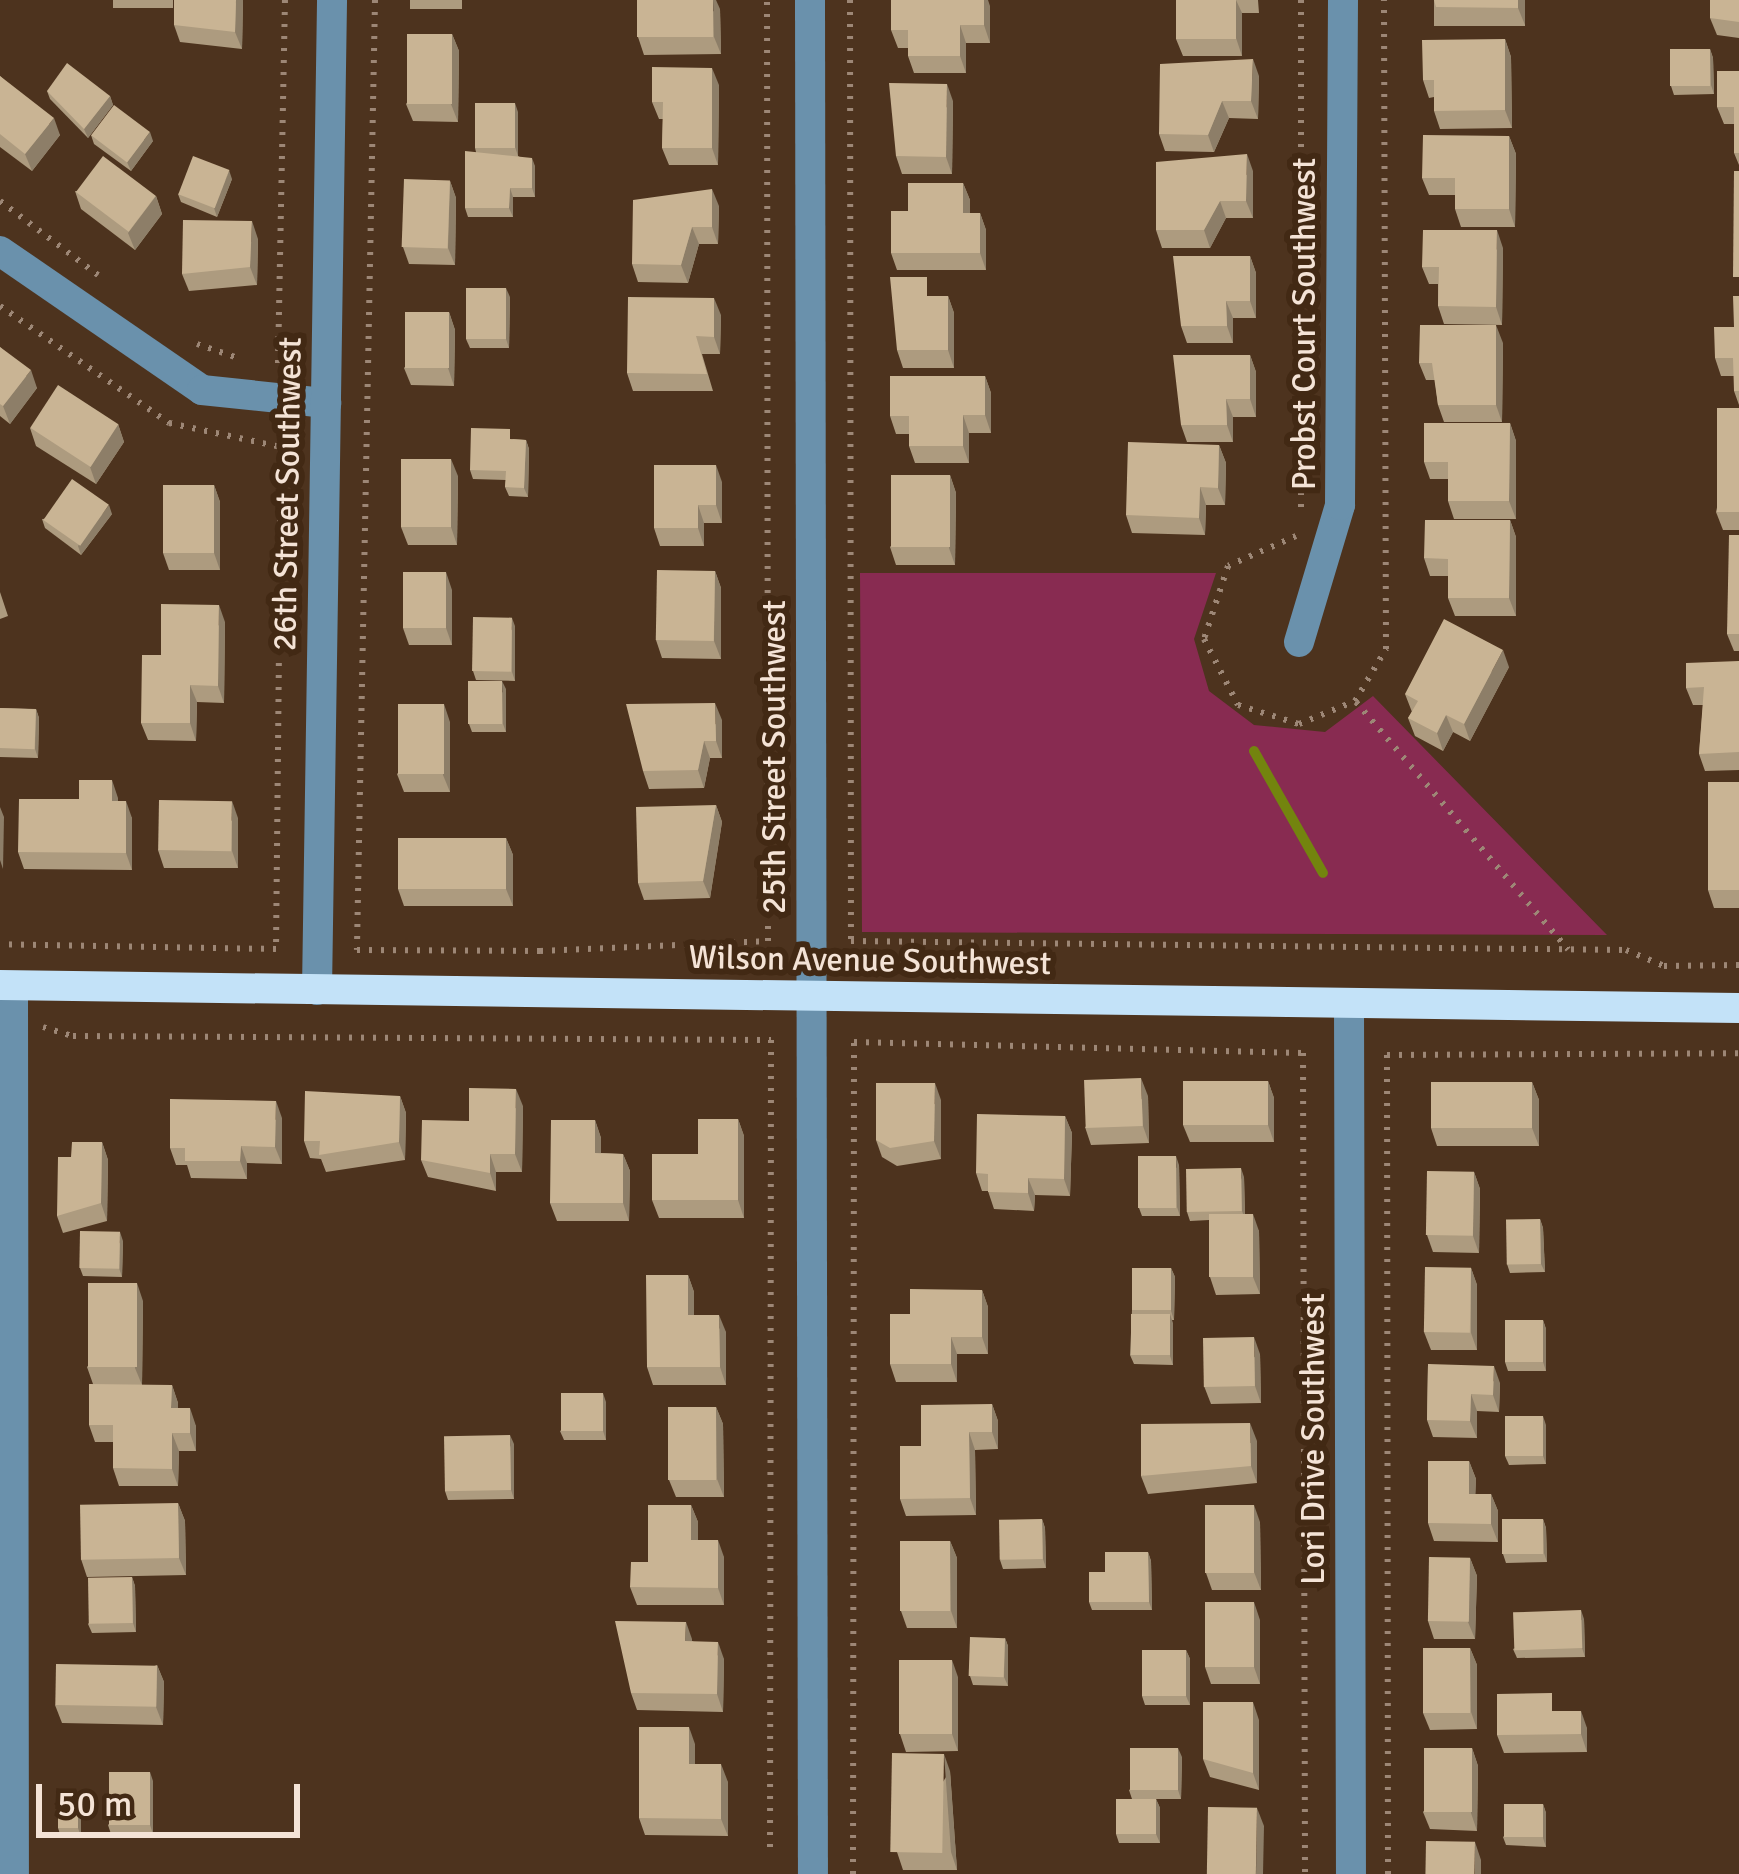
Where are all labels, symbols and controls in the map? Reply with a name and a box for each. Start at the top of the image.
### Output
street label: Probst Court Southwest [1285,158,1325,490]
street label: 26th Street Southwest [265,337,311,651]
street label: 25th Street Southwest [755,600,795,914]
street label: Wilson Avenue Southwest [688,938,1052,984]
street label: Lori Drive Southwest [1294,1293,1334,1585]
scale bar [42,1760,306,1834]
text: 50 m [57,1782,133,1827]

